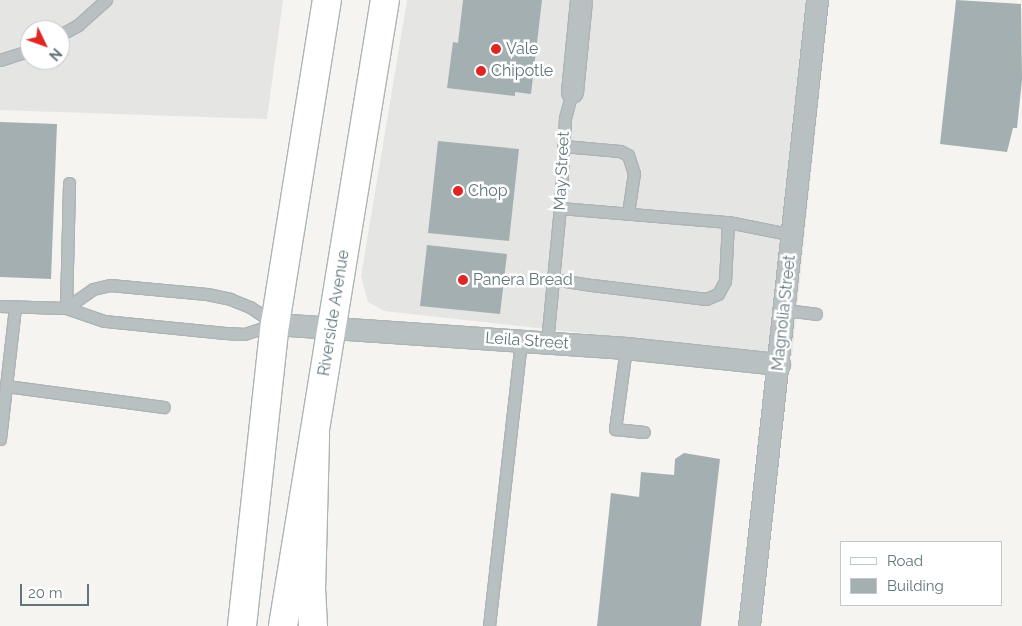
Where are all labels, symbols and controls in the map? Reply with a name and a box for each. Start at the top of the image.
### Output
north arrow [20,20,70,70]
place label: Vale [506,39,538,59]
marker: Vale [490,43,502,55]
text: N [46,45,65,64]
place label: Chipotle [491,61,553,81]
marker: Chipotle [475,65,487,77]
street label: May Street [550,131,574,211]
place label: Chop [468,181,508,201]
marker: Chop [452,185,464,197]
street label: Riverside Avenue [315,248,353,378]
street label: Magnolia Street [768,254,800,372]
place label: Panera Bread [473,270,573,290]
marker: Panera Bread [457,274,469,286]
street label: Leila Street [485,329,569,353]
legend [840,541,1002,606]
text: Road [887,552,923,570]
scale bar [22,574,91,606]
text: Building [887,577,944,595]
text: 20 m [28,584,63,602]

